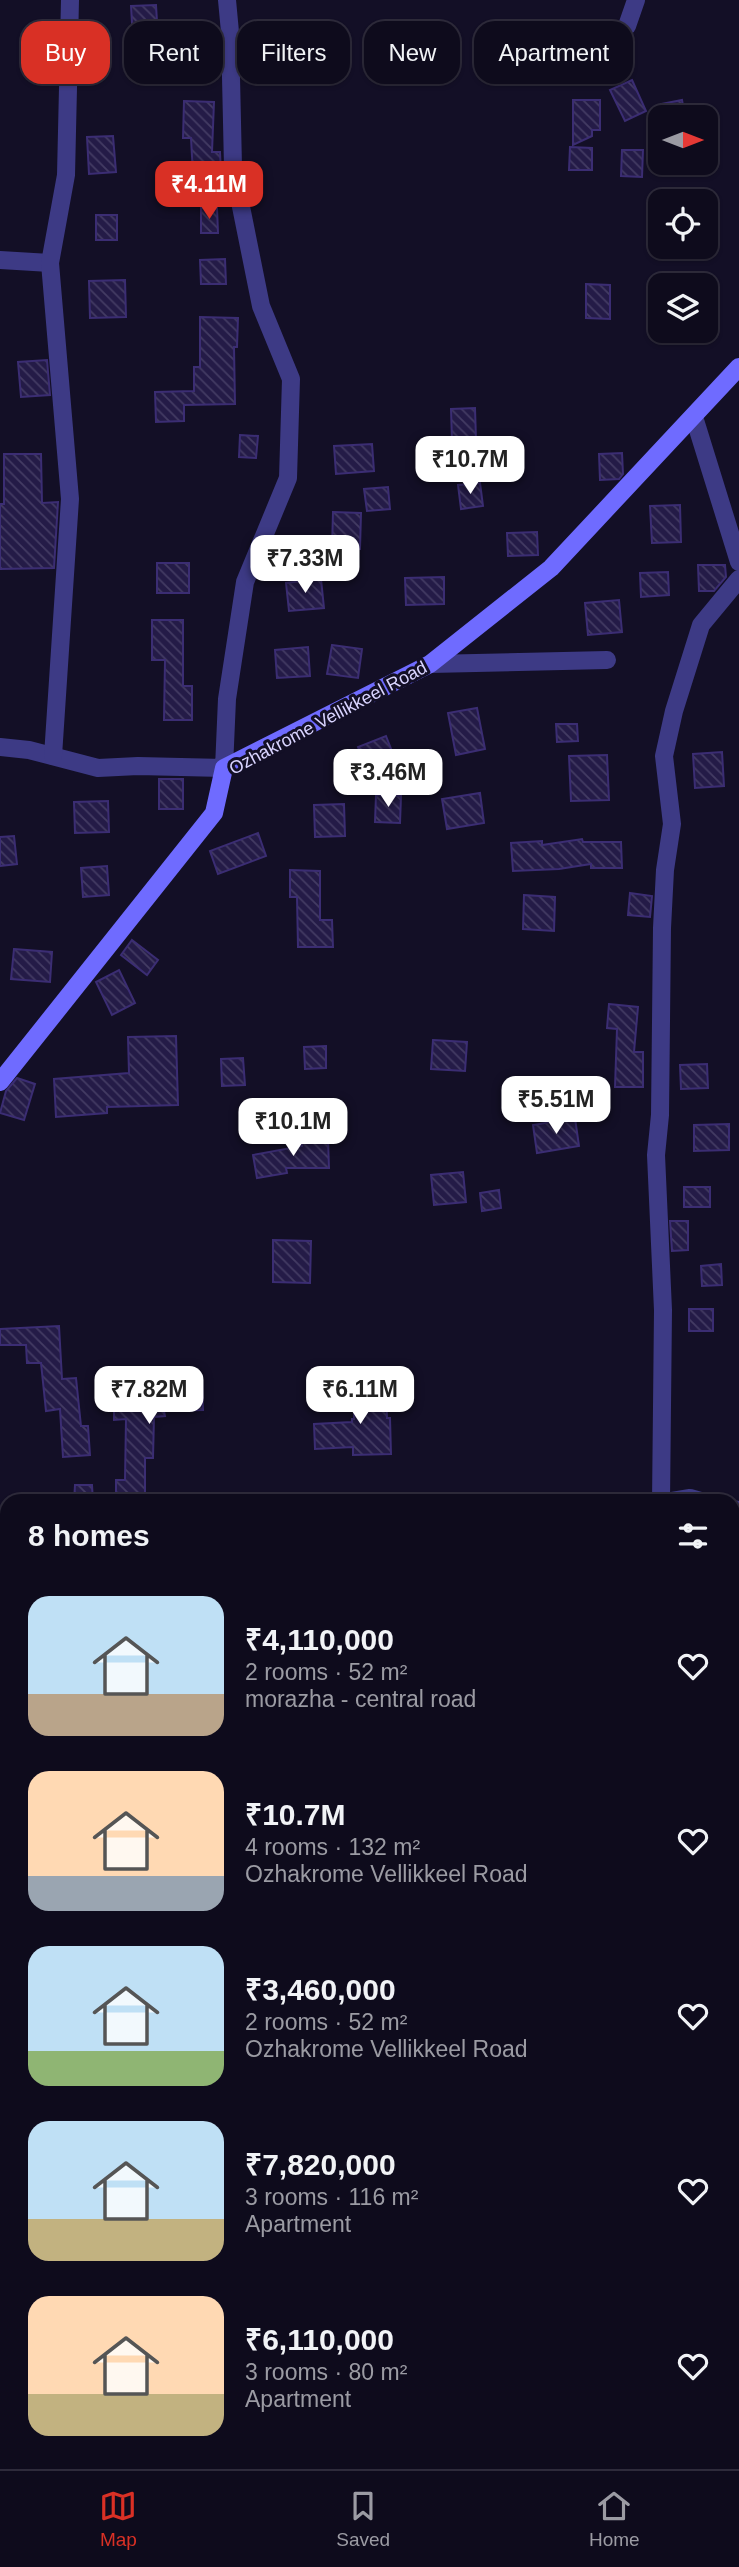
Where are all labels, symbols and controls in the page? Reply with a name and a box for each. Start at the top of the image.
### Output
chip: Buy [21,21,110,84]
chip: Rent [124,21,223,84]
chip: Filters [237,21,350,84]
chip: New [364,21,460,84]
chip: Apartment [474,21,633,84]
north arrow [648,105,718,175]
map controls [648,105,718,343]
pin: ₹4.11M [152,162,266,221]
text: ₹4.11M [171,171,247,197]
button: locate [648,189,718,259]
button: layers [648,273,718,343]
pin: ₹10.7M [413,436,527,496]
text: ₹10.7M [431,446,509,472]
pin: ₹7.33M [248,536,362,595]
text: ₹7.33M [266,545,344,571]
street label: Ozhakrome Vellikkeel Road [226,657,430,779]
pin: ₹3.46M [331,750,445,809]
text: ₹3.46M [349,759,427,785]
pin: ₹5.51M [499,1076,613,1136]
text: ₹5.51M [517,1086,595,1112]
pin: ₹10.1M [236,1098,350,1158]
text: ₹10.1M [254,1108,332,1134]
pin: ₹7.82M [92,1366,206,1426]
pin: ₹6.11M [303,1366,417,1426]
text: ₹7.82M [110,1376,188,1402]
text: ₹6.11M [322,1376,398,1402]
icon: filters [674,1517,712,1555]
text: 8 homes [28,1519,150,1552]
text: ₹4,110,000 [245,1623,394,1656]
icon: home [84,1624,168,1708]
icon: heart [674,1647,712,1685]
text: 2 rooms · 52 m² [245,1659,407,1685]
text: morazha - central road [245,1686,476,1712]
text: ₹10.7M [245,1798,346,1831]
icon: home [84,1799,168,1883]
icon: heart [674,1822,712,1860]
text: 4 rooms · 132 m² [245,1834,420,1860]
text: Ozhakrome Vellikkeel Road [245,1861,528,1887]
text: ₹3,460,000 [245,1973,396,2006]
icon: home [84,1974,168,2058]
icon: heart [674,1997,712,2035]
text: 2 rooms · 52 m² [245,2009,407,2035]
text: Ozhakrome Vellikkeel Road [245,2036,528,2062]
text: ₹7,820,000 [245,2148,396,2181]
icon: home [84,2149,168,2233]
icon: heart [674,2172,712,2210]
text: 3 rooms · 116 m² [245,2184,418,2210]
text: Apartment [245,2211,351,2237]
text: ₹6,110,000 [245,2323,394,2356]
icon: home [84,2324,168,2408]
icon: heart [674,2347,712,2385]
text: 3 rooms · 80 m² [245,2359,407,2385]
text: Apartment [245,2386,351,2412]
tab: Map [99,2487,137,2551]
tab: Saved [336,2487,390,2551]
tab: Home [589,2487,640,2551]

